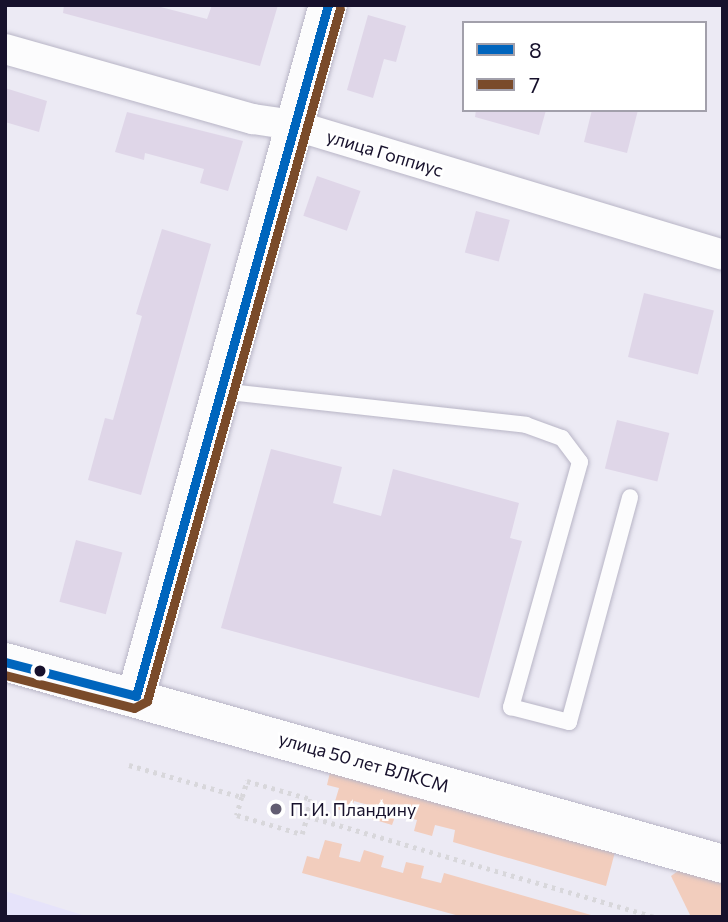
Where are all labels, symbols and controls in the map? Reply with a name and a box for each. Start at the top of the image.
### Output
legend [462,21,707,112]
text: 8 [529,37,542,62]
text: 7 [529,72,540,97]
street label: улица Гоппиус [324,125,446,181]
unlabelled marker [33,664,47,678]
street label: улица 50 лет ВЛКСМ [276,727,452,797]
place label: П. И. Пландину [290,798,416,820]
marker: П. И. Пландину [268,801,284,817]

